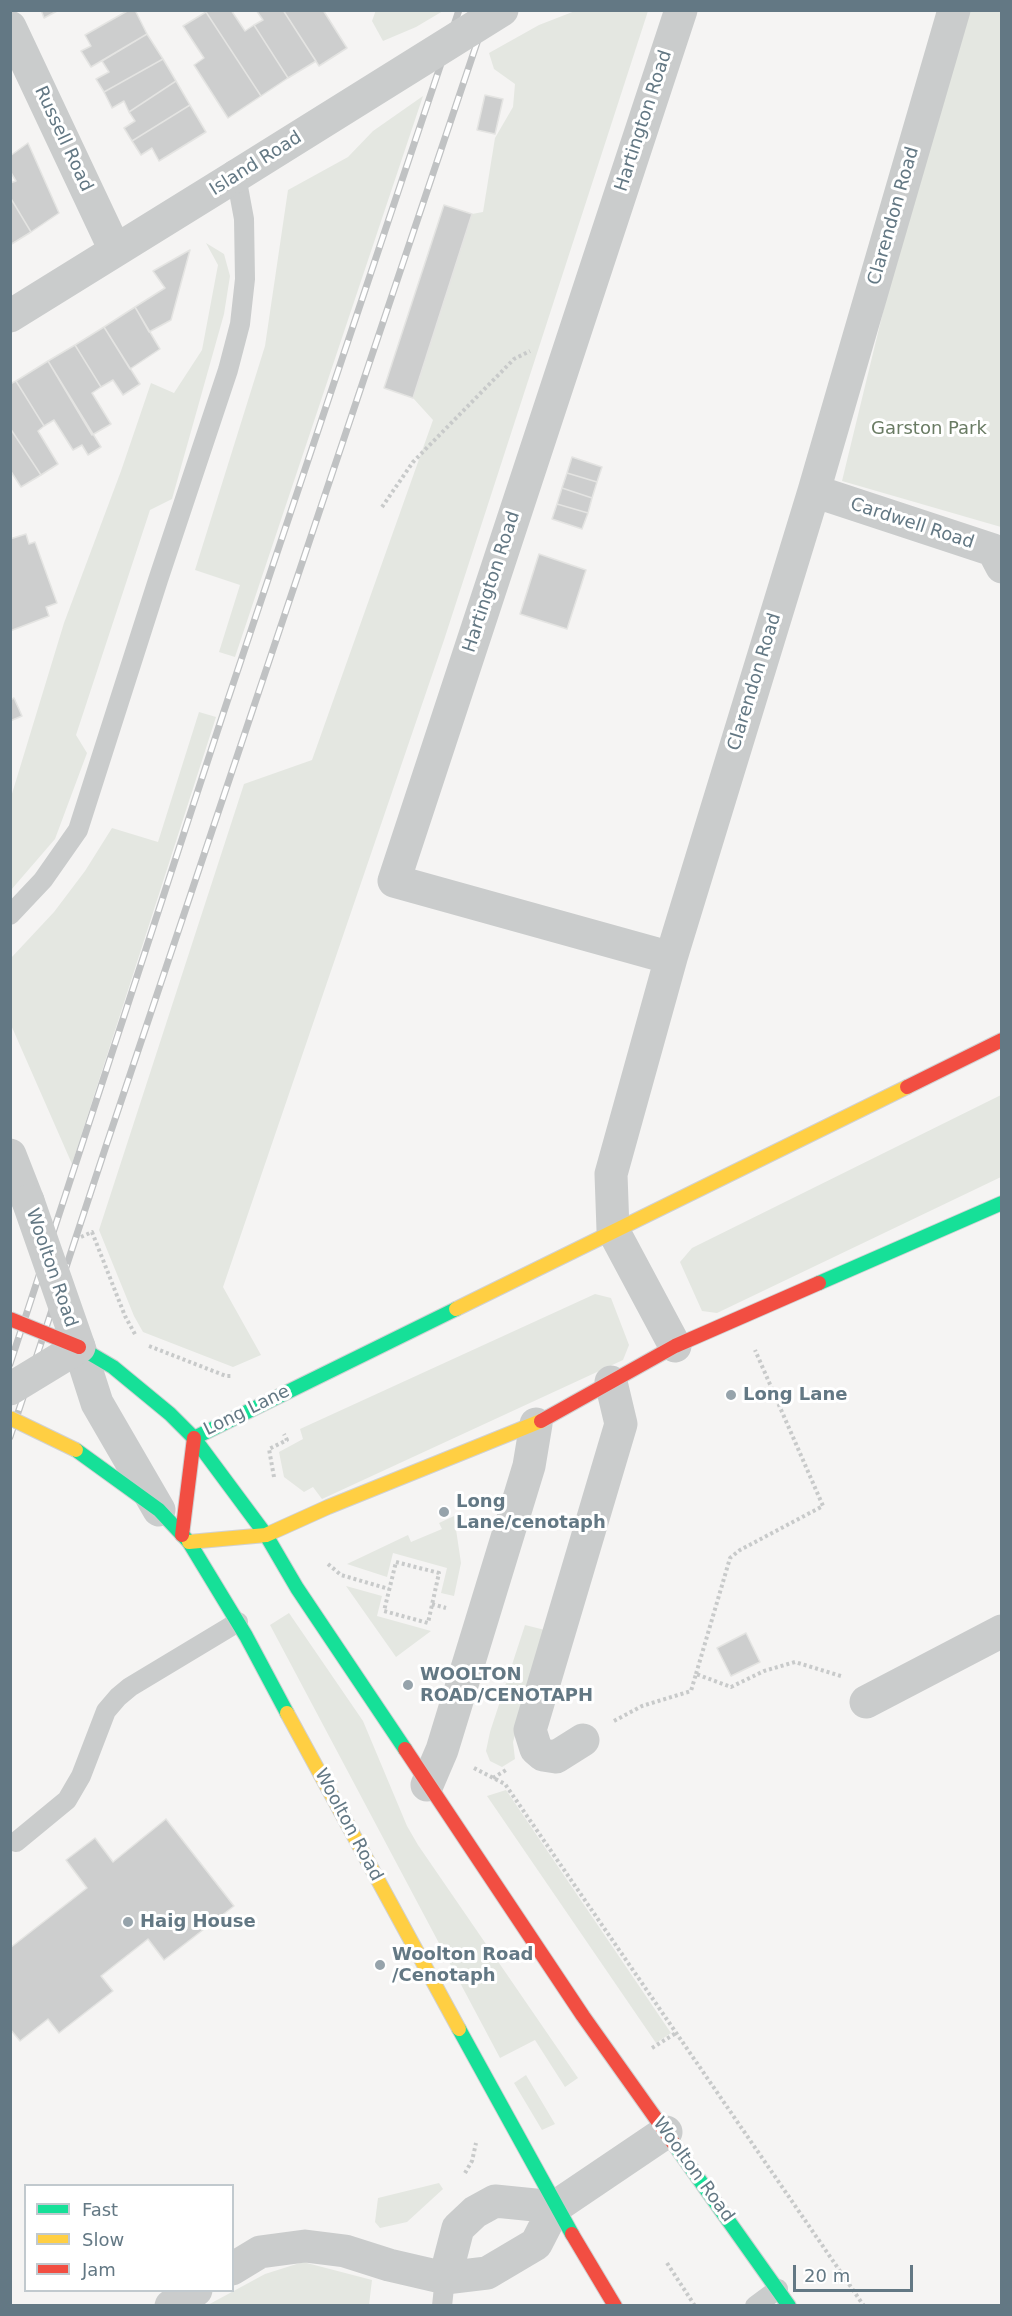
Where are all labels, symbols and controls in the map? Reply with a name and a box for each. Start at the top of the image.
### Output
street label: Hartington Road [611,48,677,194]
street label: Russell Road [29,83,97,195]
street label: Island Road [206,127,306,201]
street label: Clarendon Road [864,144,924,288]
park label: Garston Park [871,418,987,440]
street label: Cardwell Road [847,494,977,554]
street label: Hartington Road [459,509,525,655]
street label: Clarendon Road [724,611,786,753]
street label: Woolton Road [21,1206,81,1330]
street label: Long Lane [201,1381,293,1441]
place label: Long Lane [743,1384,847,1406]
marker: Long Lane [724,1388,738,1402]
place label: Long Lane/cenotaph [456,1491,606,1534]
marker: Long Lane/cenotaph [437,1505,451,1519]
place label: WOOLTON ROAD/CENOTAPH [420,1664,593,1706]
marker: WOOLTON ROAD/CENOTAPH [401,1678,415,1692]
street label: Woolton Road [309,1765,387,1885]
place label: Haig House [140,1911,256,1933]
marker: Haig House [121,1915,135,1929]
place label: Woolton Road /Cenotaph [392,1944,533,1986]
marker: Woolton Road /Cenotaph [373,1958,387,1972]
street label: Woolton Road [648,2113,738,2227]
legend [24,2184,234,2292]
text: Fast [82,2199,118,2220]
text: Slow [82,2229,124,2250]
scale bar [796,2253,916,2291]
text: Jam [82,2259,116,2280]
text: 20 m [804,2265,850,2286]

